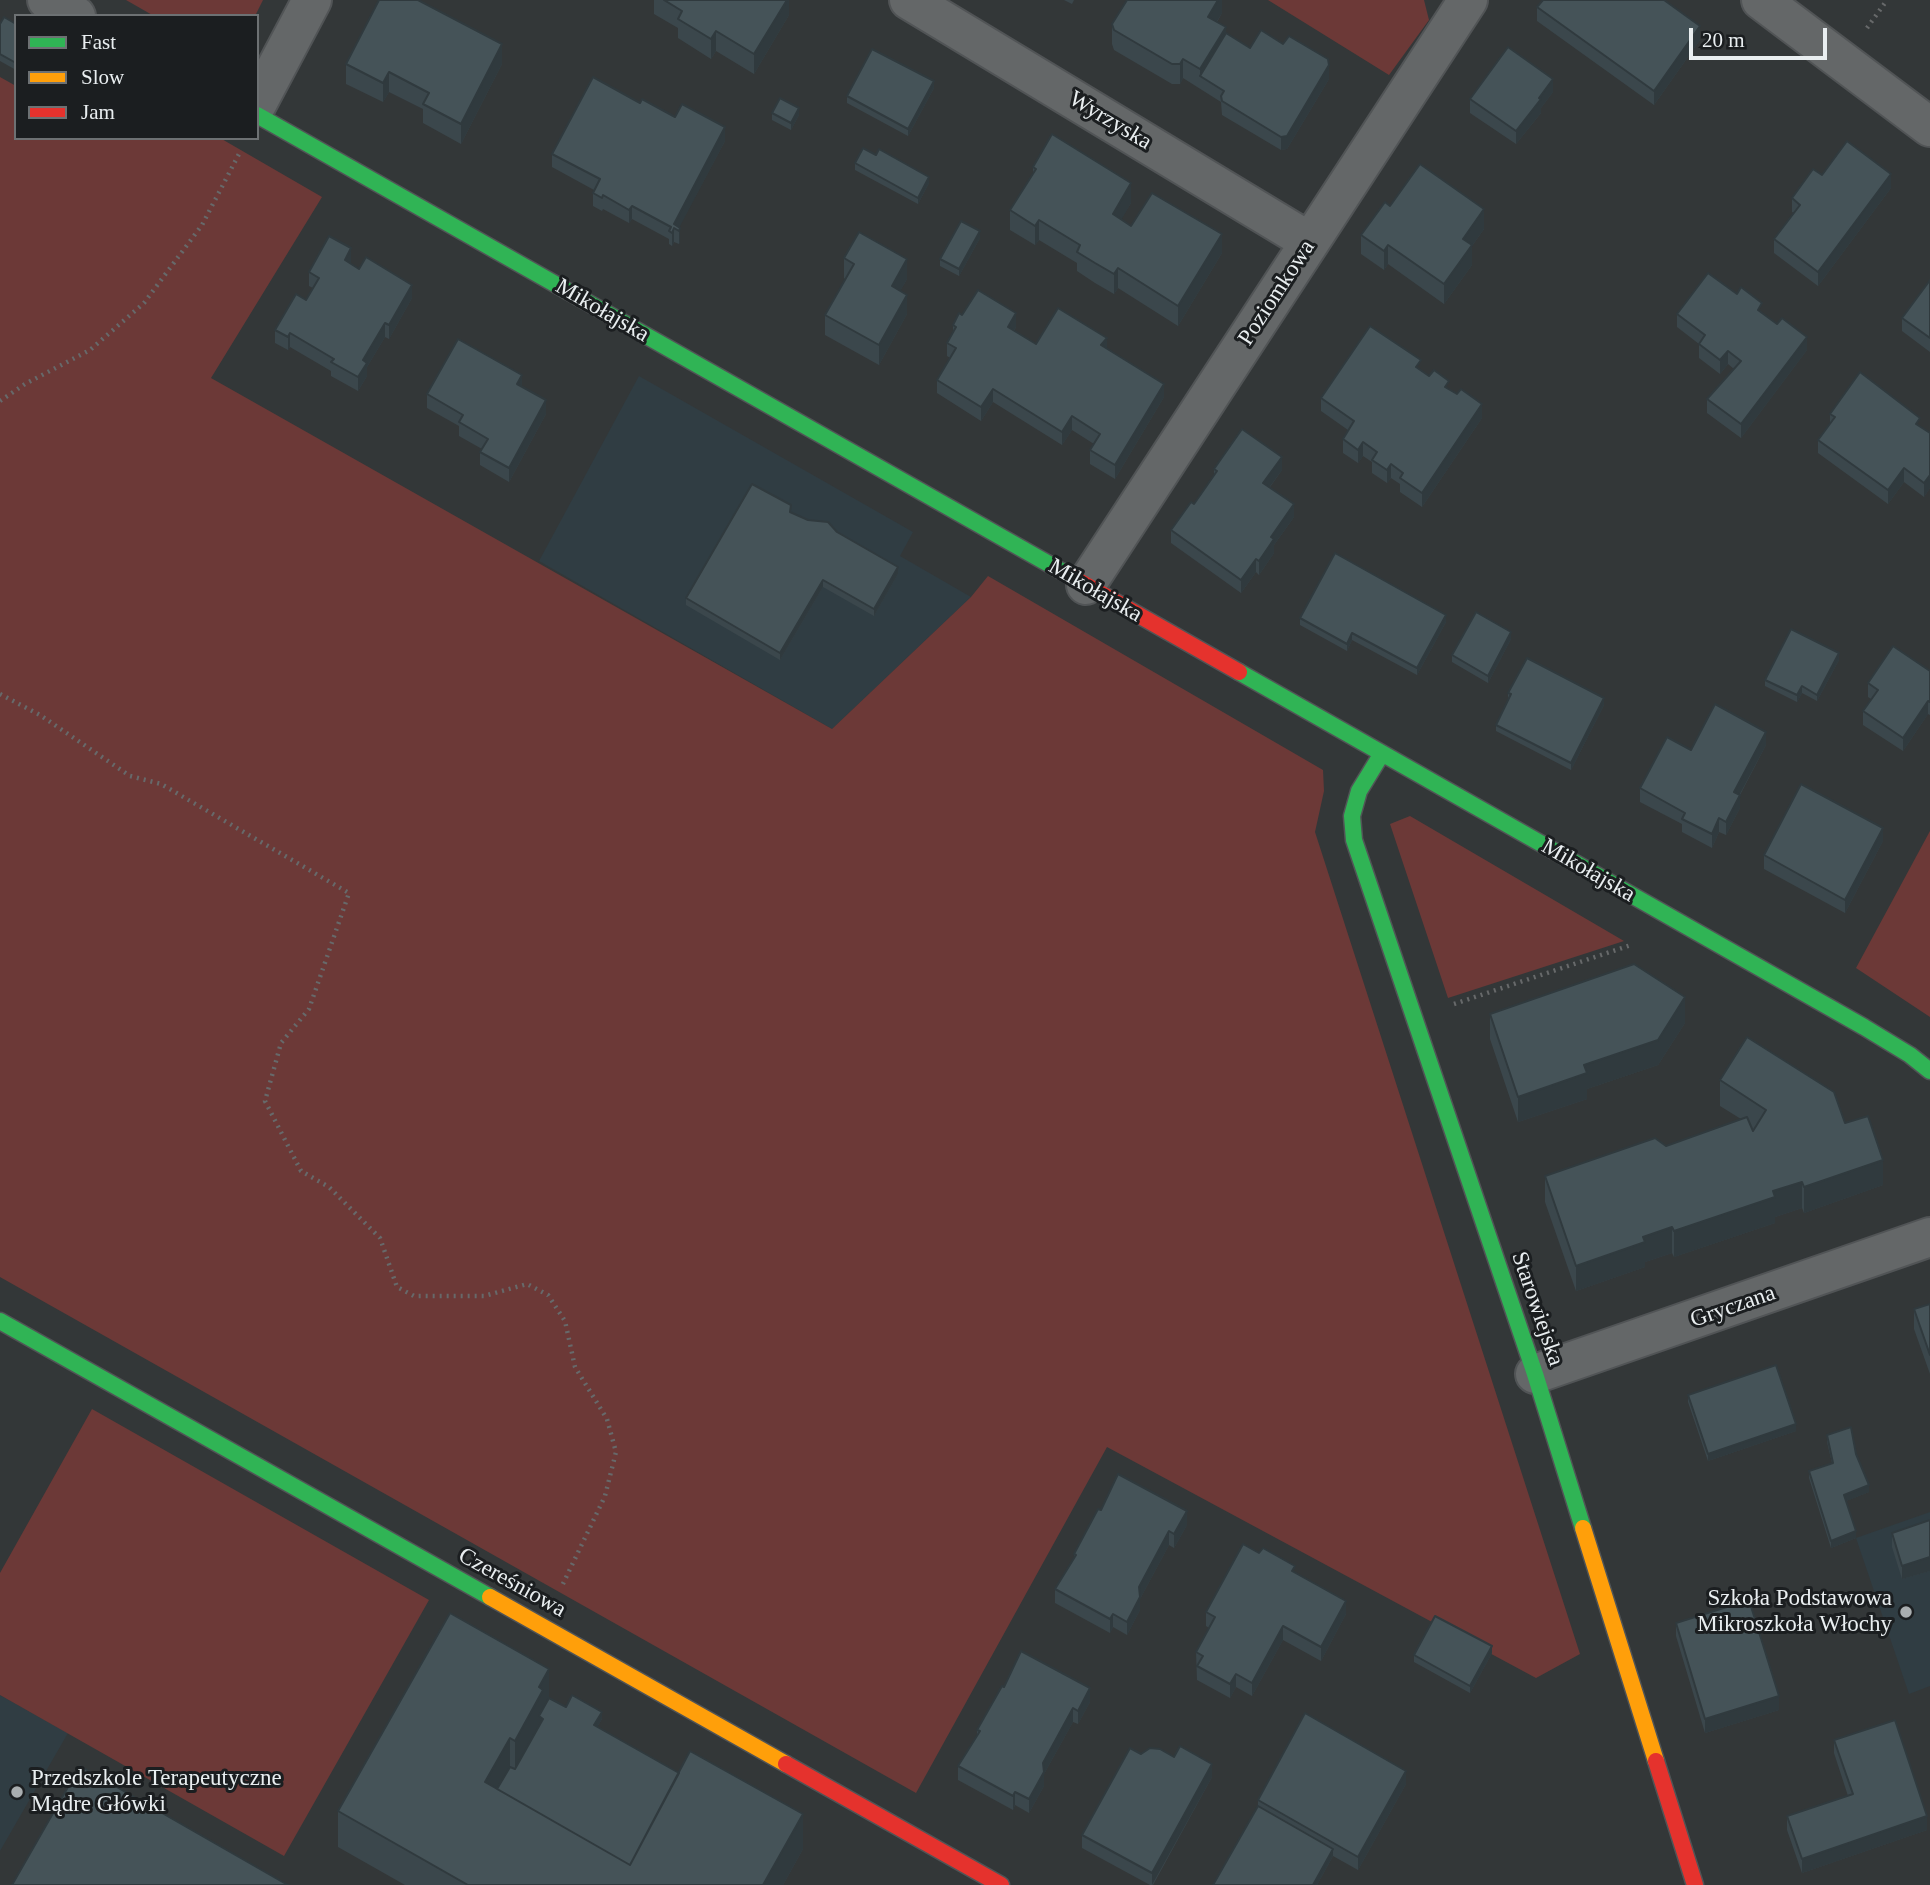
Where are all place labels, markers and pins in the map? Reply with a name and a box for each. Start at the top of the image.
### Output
place label: Szkoła Podstawowa Mikroszkoła Włochy [1697,1585,1892,1639]
marker: Szkoła Podstawowa Mikroszkoła Włochy [1898,1604,1914,1620]
place label: Przedszkole Terapeutyczne Mądre Główki [31,1765,282,1819]
marker: Przedszkole Terapeutyczne Mądre Główki [9,1784,25,1800]

